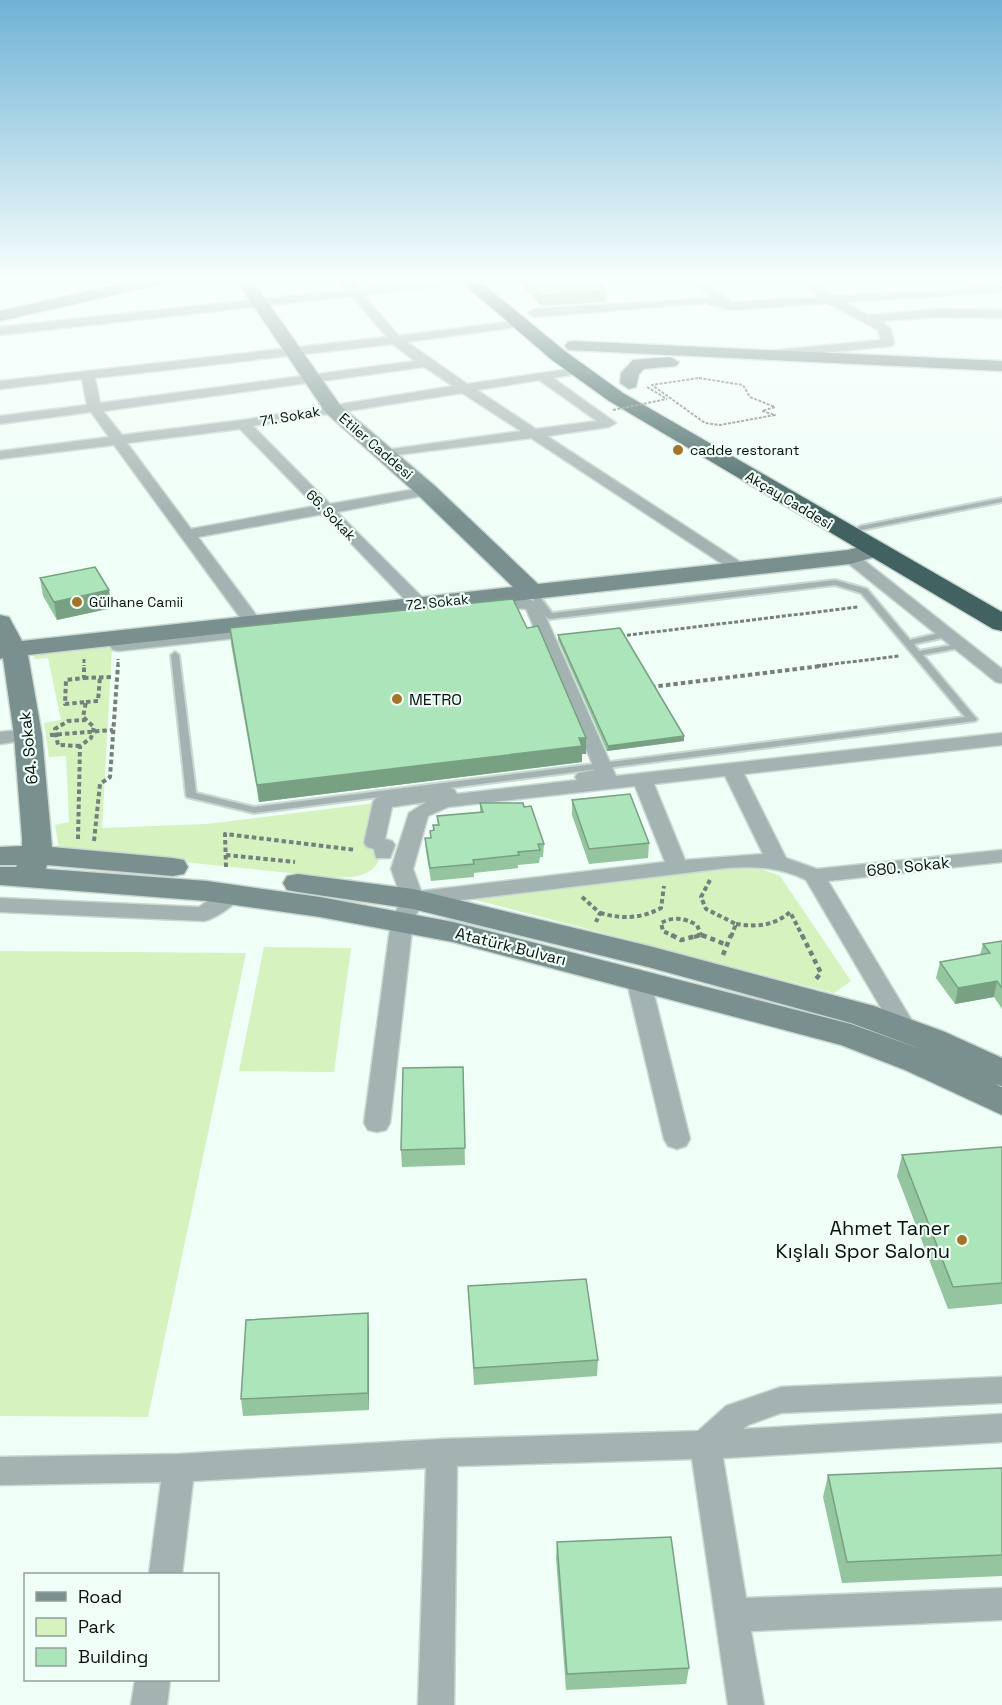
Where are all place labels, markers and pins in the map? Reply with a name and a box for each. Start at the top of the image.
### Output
place label: cadde restorant [690,441,799,459]
marker: cadde restorant [671,443,685,457]
place label: Gülhane Camii [89,593,183,611]
marker: Gülhane Camii [70,595,84,609]
place label: METRO [409,689,462,710]
marker: METRO [390,692,404,706]
place label: Ahmet Taner Kışlalı Spor Salonu [776,1215,950,1264]
marker: Ahmet Taner Kışlalı Spor Salonu [955,1233,969,1247]

